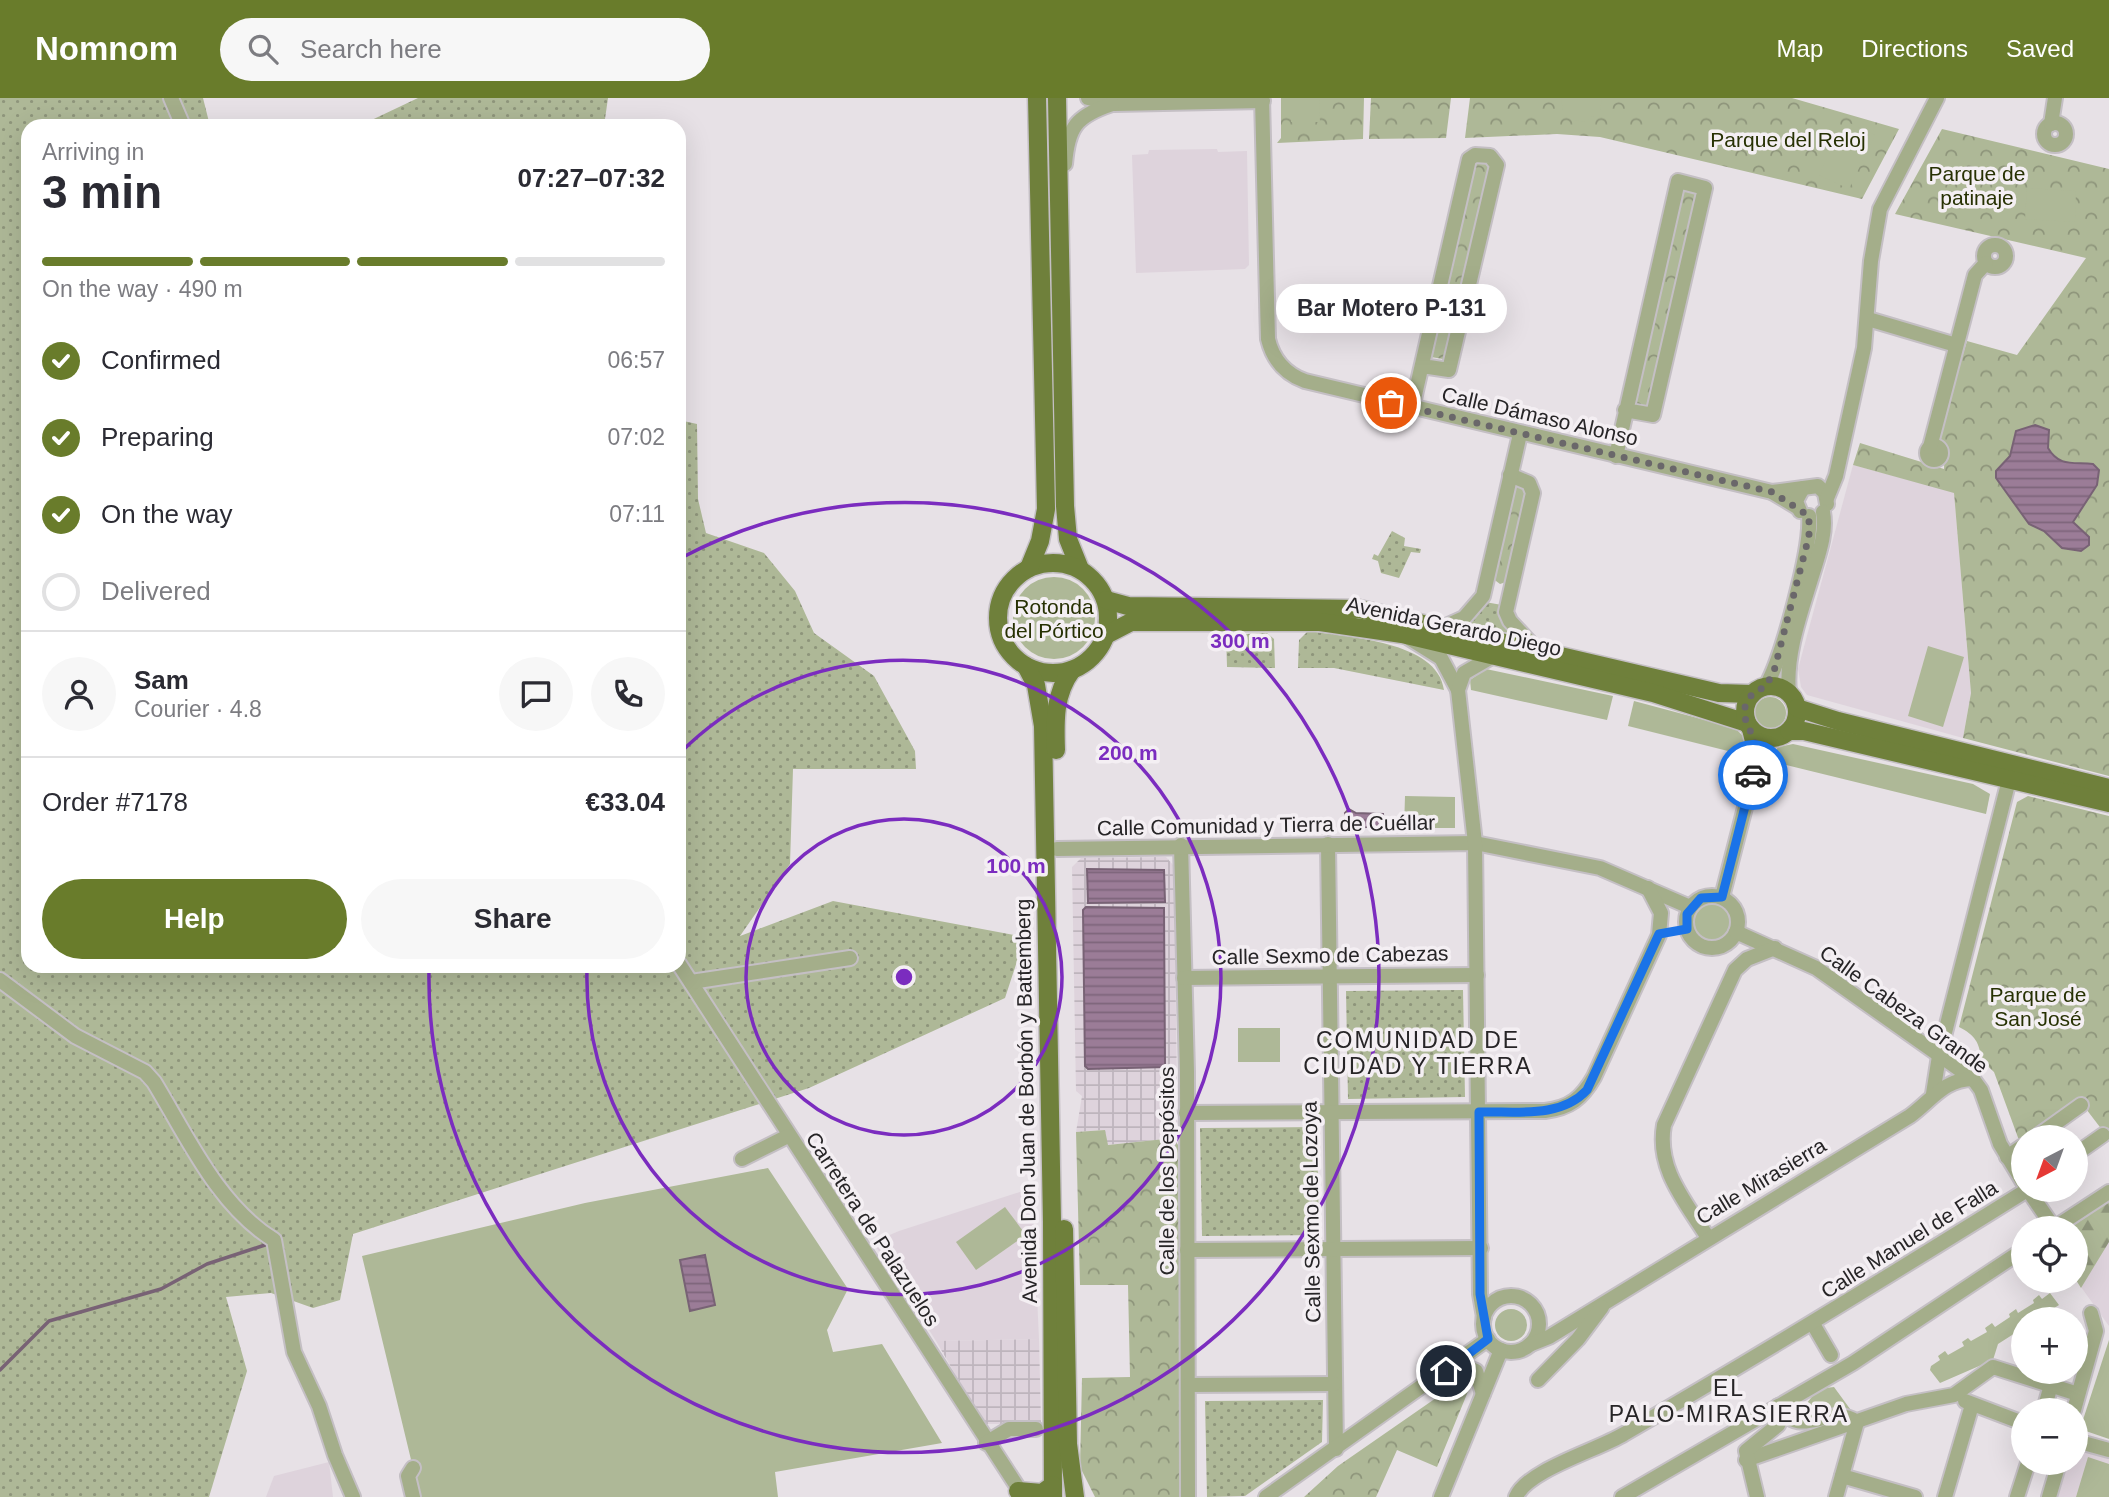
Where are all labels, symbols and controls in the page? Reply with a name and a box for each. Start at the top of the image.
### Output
search box [220,18,710,81]
text: Nomnom [35,30,178,67]
icon: search [244,30,282,68]
text: Search here [300,34,442,64]
text: Map [1777,35,1823,62]
text: Directions [1861,35,1968,62]
text: Saved [2006,35,2074,62]
park label: Parque del Reloj [1710,128,1866,151]
text: Arriving in [42,139,144,165]
park label: Parque de patinaje [1929,162,2025,209]
text: 07:27–07:32 [518,163,665,193]
text: 3 min [42,166,162,218]
text: On the way · 490 m [42,276,243,302]
callout: Bar Motero P-131 [1276,284,1506,333]
text: Bar Motero P-131 [1297,295,1486,321]
icon: check [42,342,80,380]
text: Confirmed [101,345,221,375]
text: 06:57 [607,347,665,373]
pin [1361,373,1421,433]
street label: Calle Dámaso Alonso [1440,382,1640,450]
icon: bag [1372,384,1410,422]
icon: check [42,419,80,457]
text: Preparing [101,422,214,452]
text: 07:02 [607,424,665,450]
icon: check [42,496,80,534]
text: On the way [101,499,233,529]
text: 07:11 [609,501,665,527]
text: Delivered [101,576,211,606]
street label: Avenida Gerardo Diego [1344,592,1564,660]
park label: Rotonda del Pórtico [1004,595,1104,642]
text: 300 m [1210,629,1270,652]
button: person [42,657,116,731]
button: chat [499,657,573,731]
button: phone [591,657,665,731]
text: Sam [134,665,189,695]
text: Courier · 4.8 [134,696,262,722]
courier [1718,740,1788,810]
text: 200 m [1098,741,1158,764]
icon: car [1734,756,1772,794]
text: Order #7178 [42,787,188,817]
text: €33.04 [585,787,665,817]
street label: Calle Comunidad y Tierra de Cuéllar [1097,811,1435,839]
text: 100 m [986,854,1046,877]
button: Help [42,879,347,959]
button: Share [361,879,665,959]
street label: Avenida Don Juan de Borbón y Battemberg [1011,898,1041,1304]
street label: Calle Cabeza Grande [1816,940,1992,1078]
street label: Calle Sexmo de Cabezas [1211,941,1449,969]
centre of rings [892,965,916,989]
park label: Parque de San José [1990,983,2086,1030]
district label: COMUNIDAD DE CIUDAD Y TIERRA [1303,1027,1533,1079]
street label: Calle de los Depósitos [1155,1067,1178,1275]
street label: Calle Sexmo de Lozoya [1298,1101,1324,1323]
north arrow [2011,1125,2088,1202]
map controls [2011,1125,2088,1475]
street label: Carretera de Palazuelos [802,1128,944,1330]
street label: Calle Mirasierra [1692,1133,1830,1229]
street label: Calle Manuel de Falla [1817,1175,2001,1303]
button: locate [2011,1216,2088,1293]
button: + [2011,1307,2088,1384]
pin [1416,1341,1476,1401]
icon: home [1427,1352,1465,1390]
district label: EL PALO-MIRASIERRA [1609,1375,1849,1427]
button: − [2011,1398,2088,1475]

